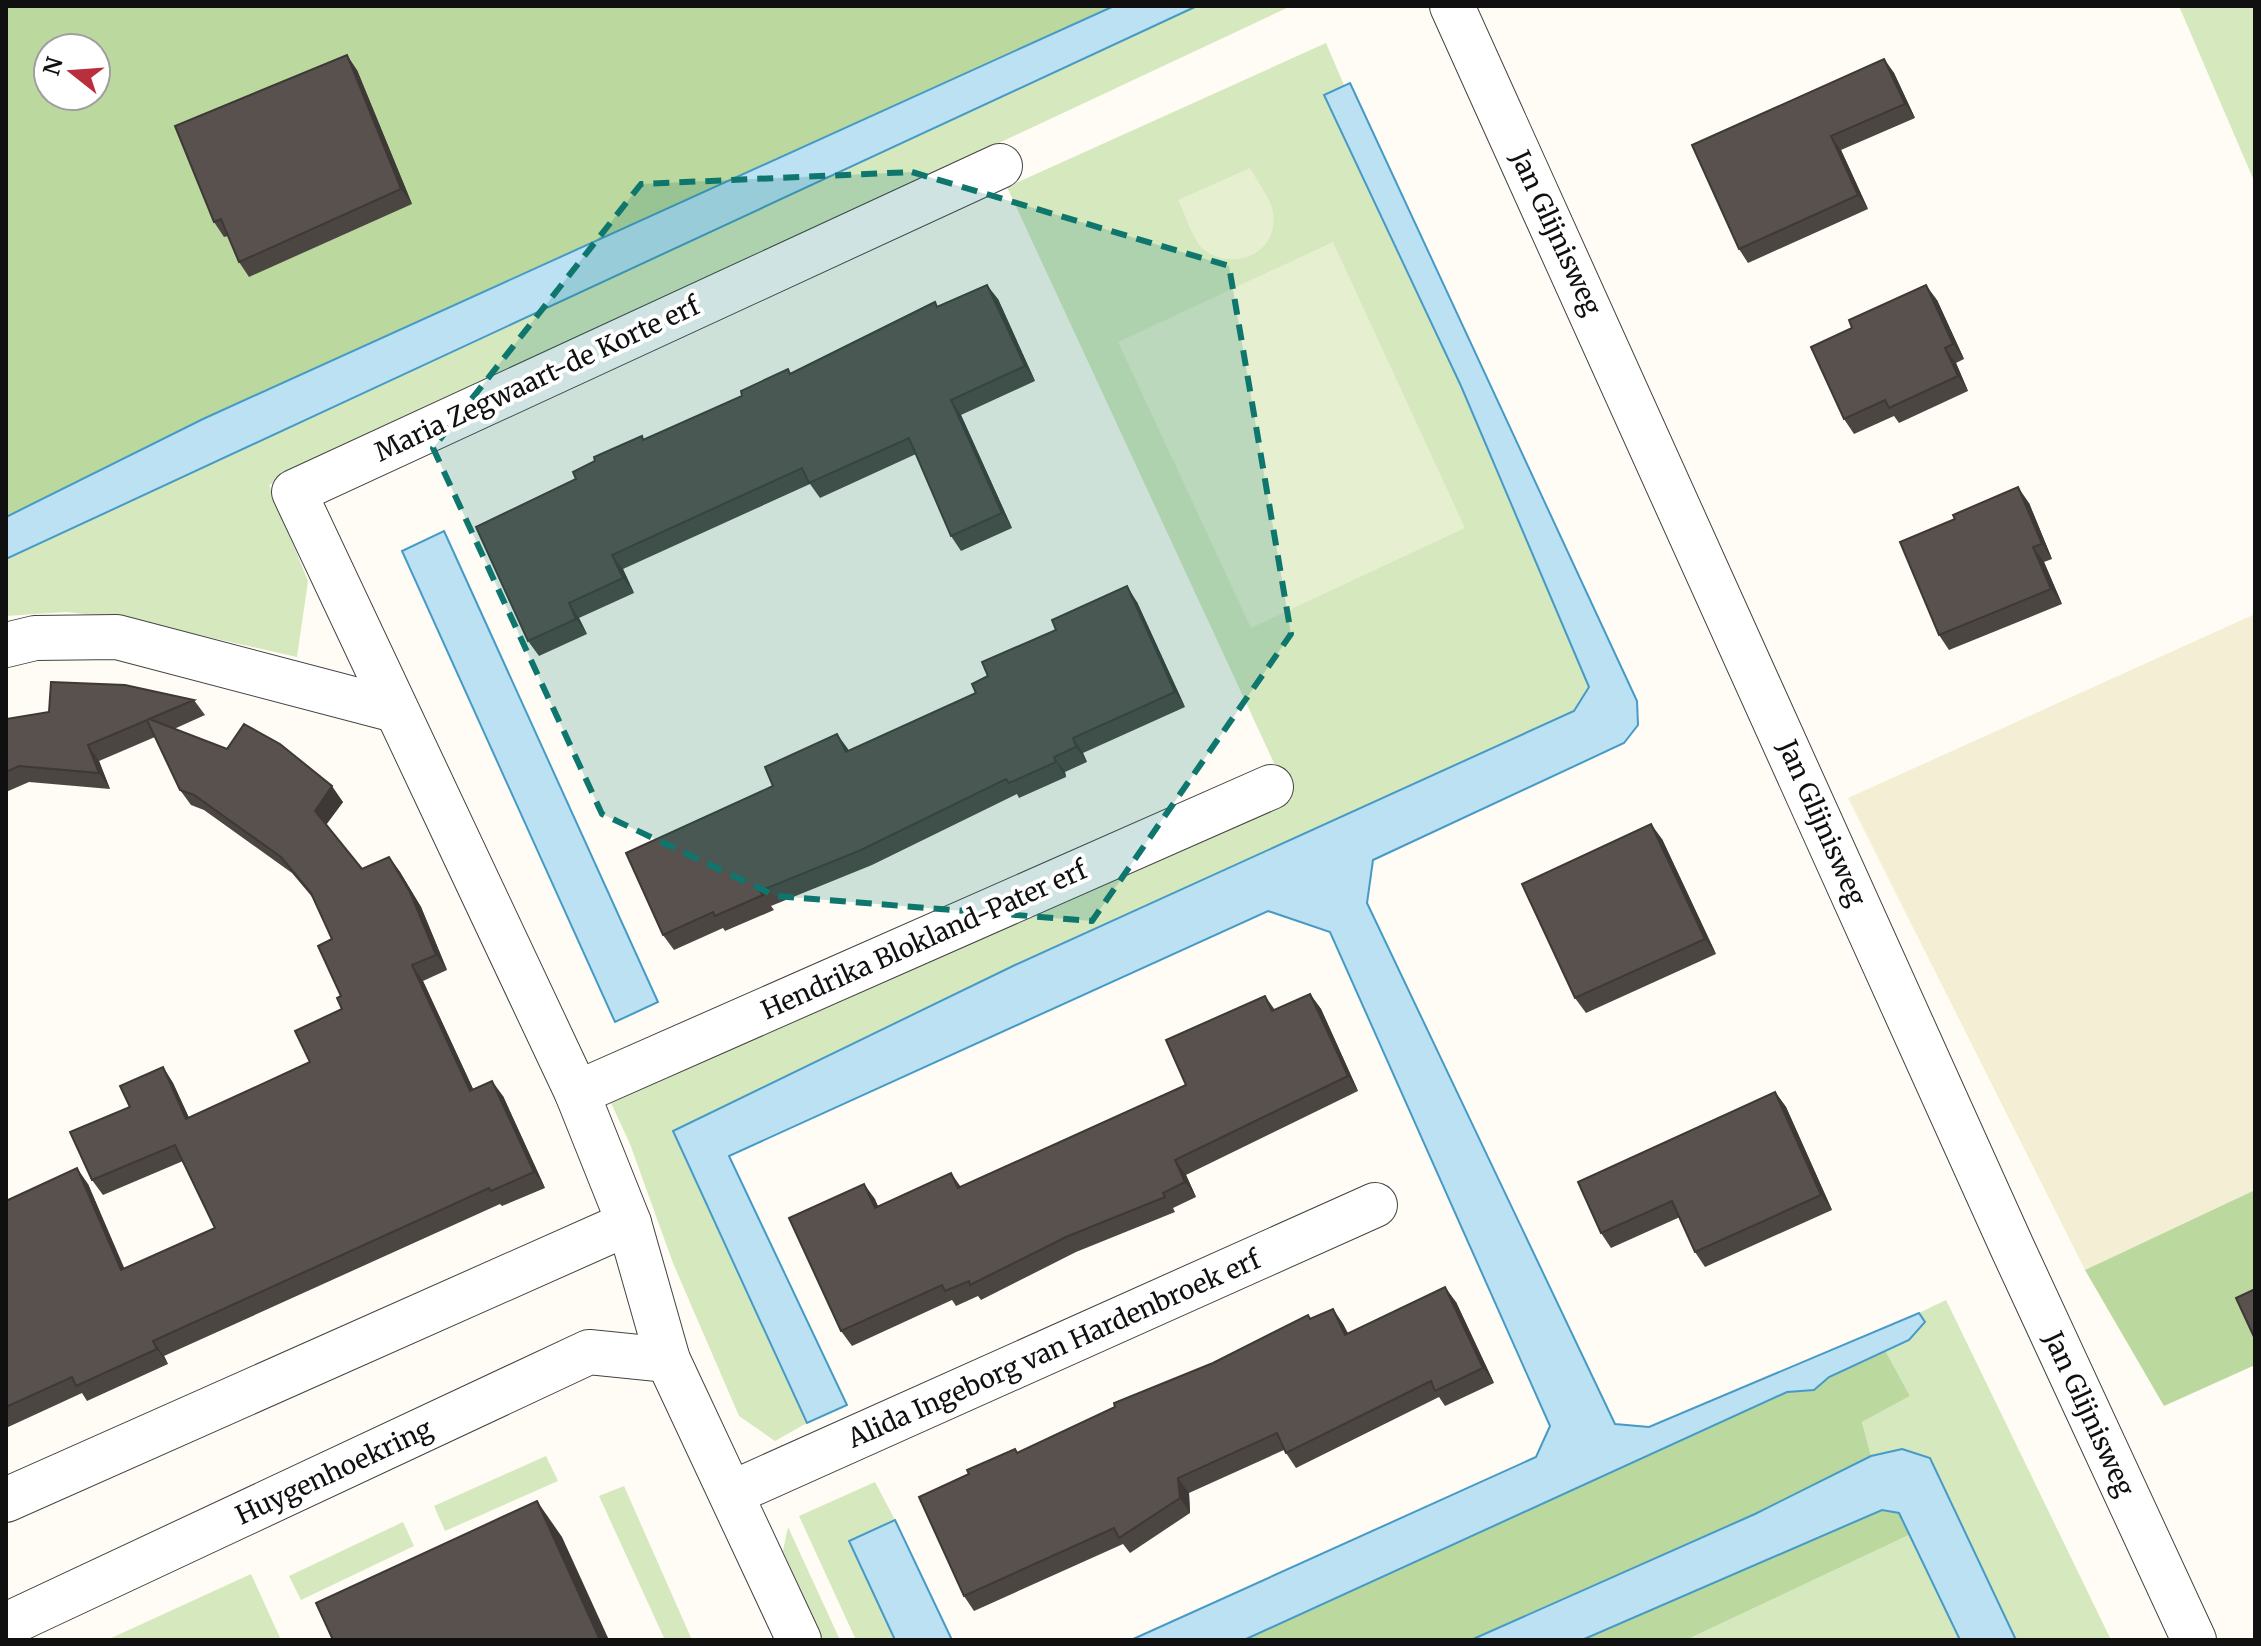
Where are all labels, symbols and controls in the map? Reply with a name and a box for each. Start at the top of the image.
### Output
north arrow [32,32,112,112]
text: N [37,53,69,79]
street label: Jan Glijnisweg [1503,144,1609,321]
street label: Maria Zegwaart-de Korte erf [369,288,705,468]
street label: Jan Glijnisweg [1771,734,1874,911]
street label: Hendrika Blokland-Pater erf [756,852,1093,1026]
street label: Alida Ingeborg van Hardenbroek erf [842,1242,1266,1455]
street label: Jan Glijnisweg [2036,1325,2142,1502]
street label: Huygenhoekring [230,1411,438,1532]

